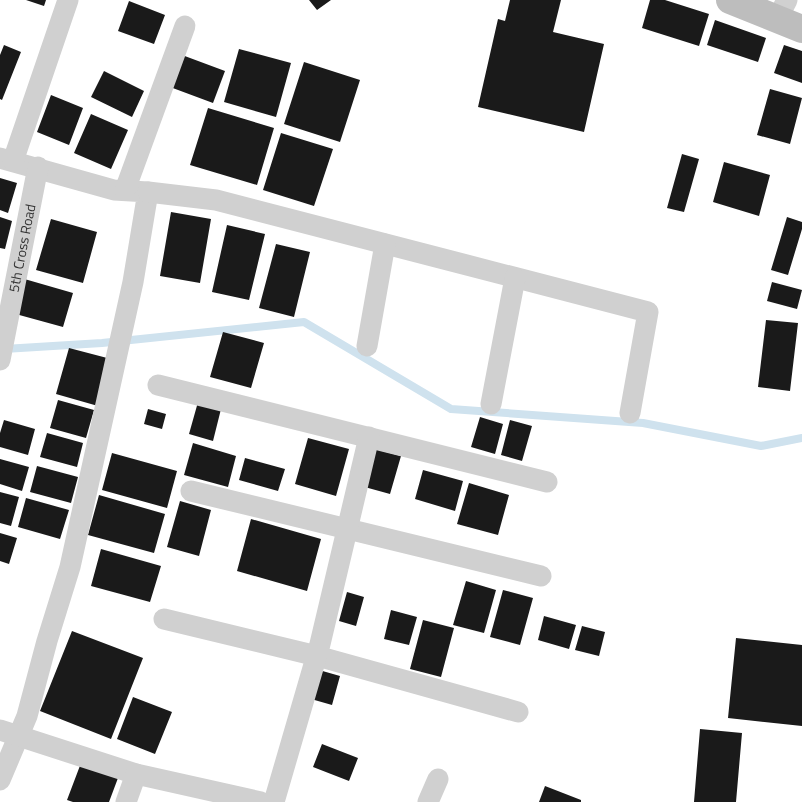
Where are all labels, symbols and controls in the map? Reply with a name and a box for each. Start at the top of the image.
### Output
street label: 5th Cross Road [3,202,40,294]

